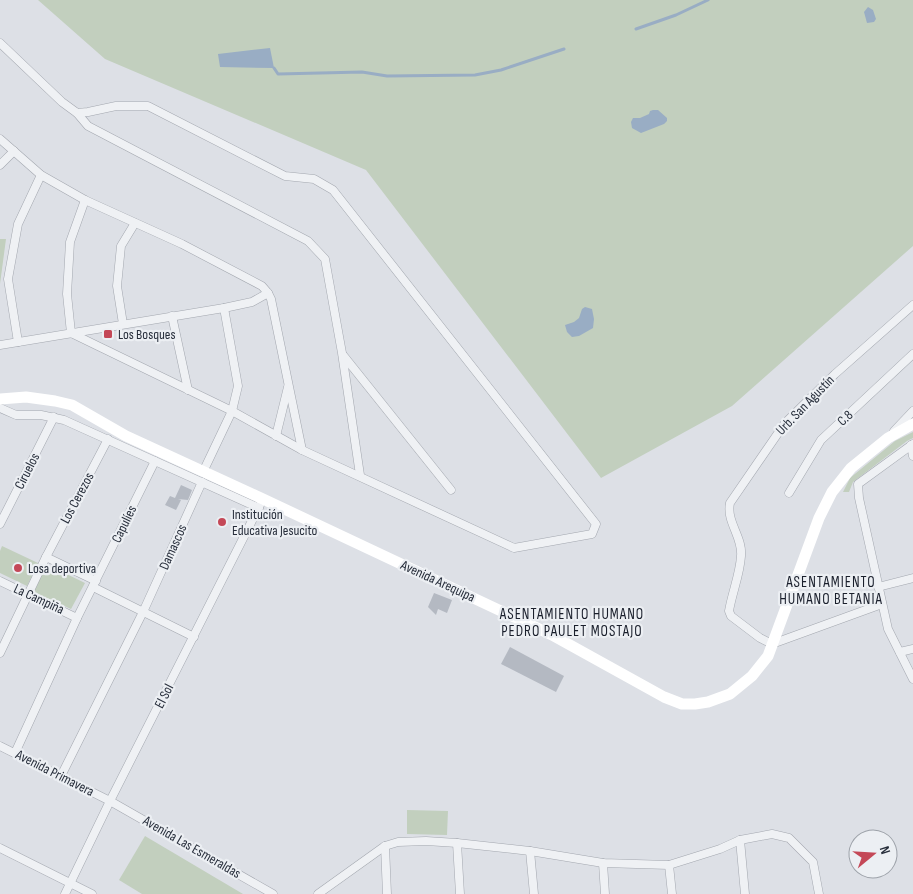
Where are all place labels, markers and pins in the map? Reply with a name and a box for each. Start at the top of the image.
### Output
place label: Los Bosques [118,326,175,343]
marker: Los Bosques [102,328,114,340]
place label: Institución Educativa Jesucito [232,506,318,539]
marker: Institución Educativa Jesucito [216,516,228,528]
place label: Losa deportiva [28,560,96,577]
marker: Losa deportiva [12,562,24,574]

